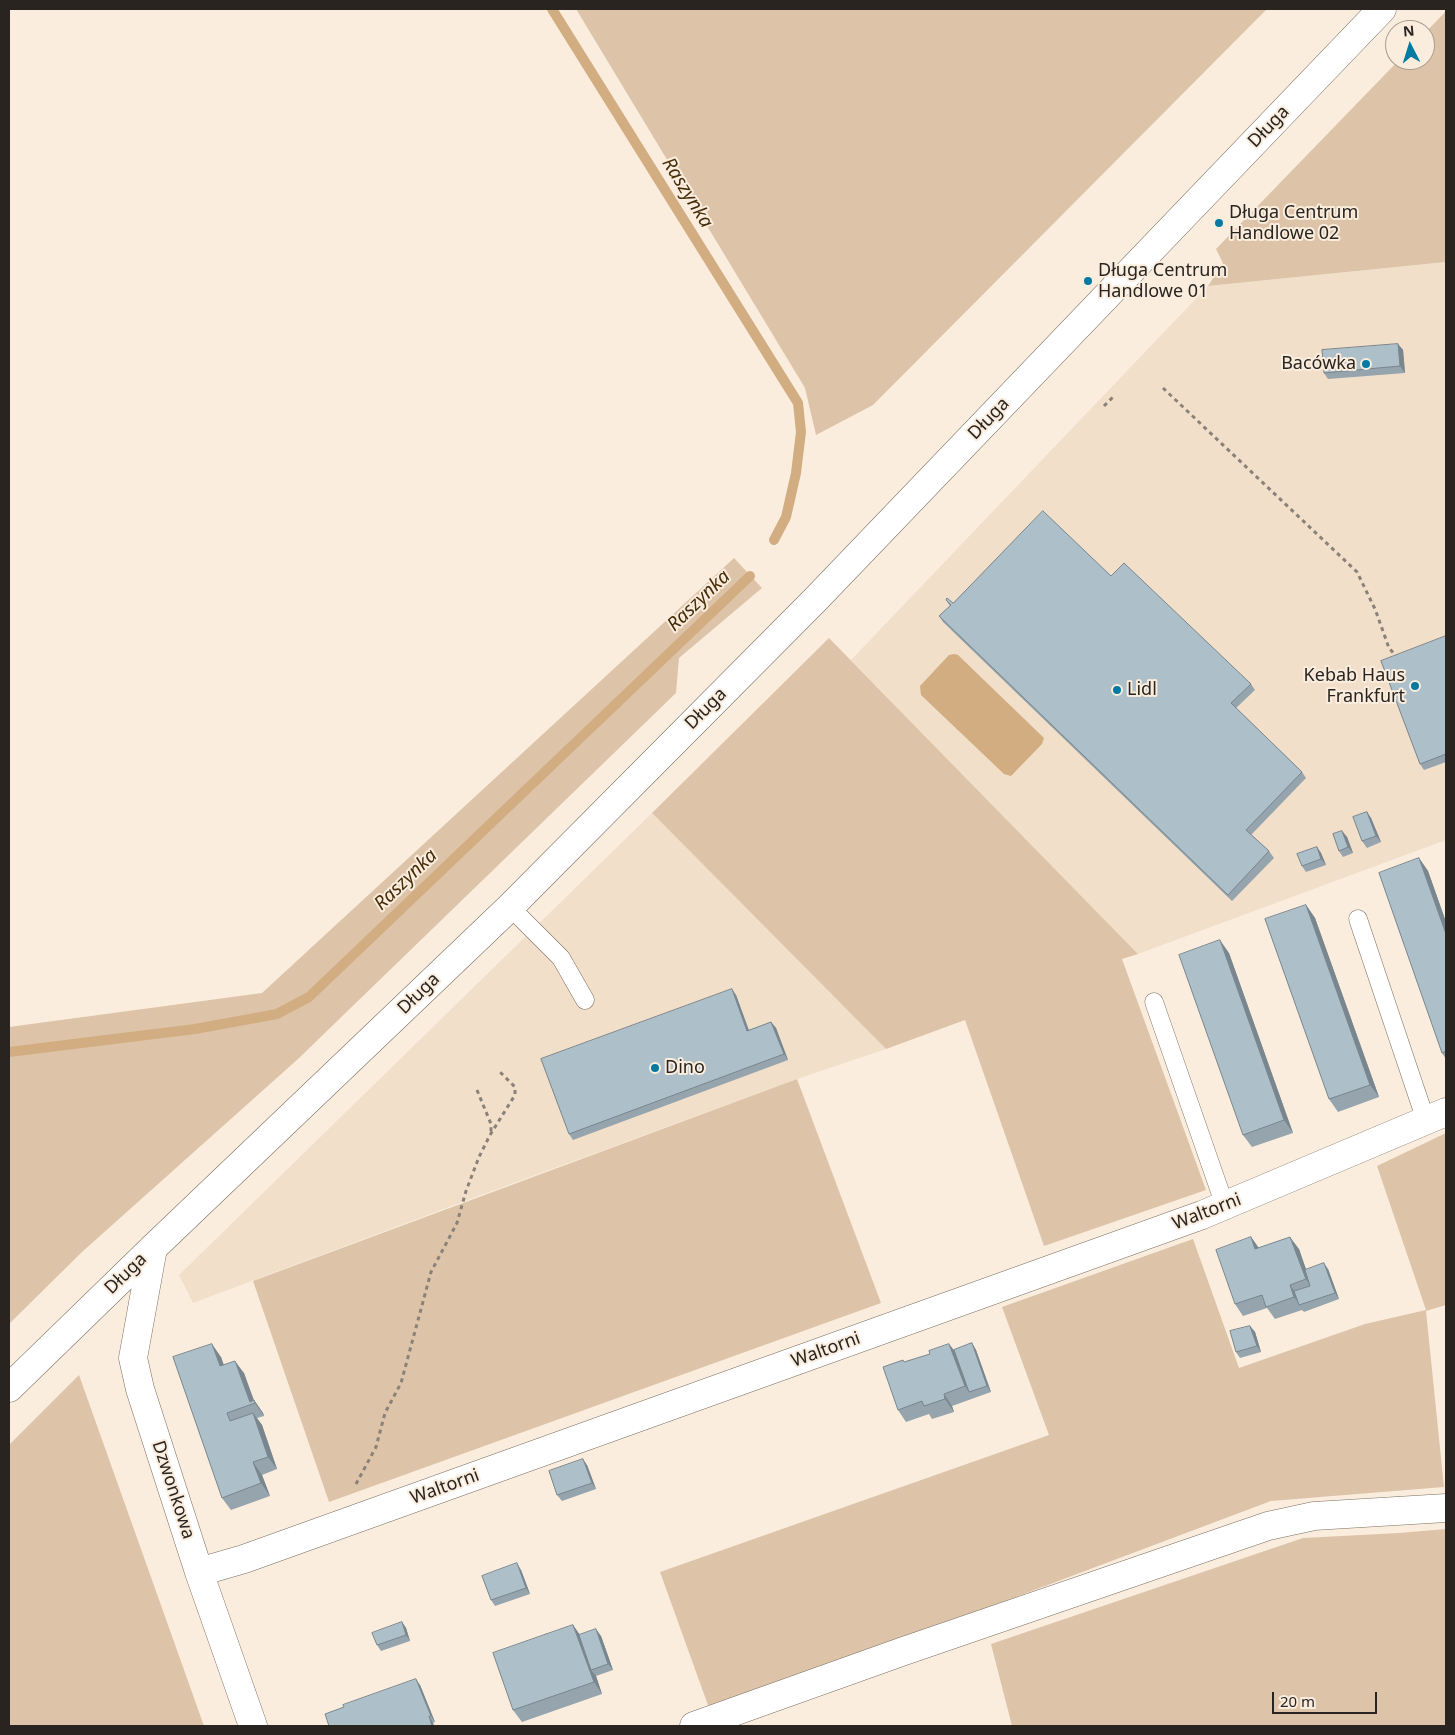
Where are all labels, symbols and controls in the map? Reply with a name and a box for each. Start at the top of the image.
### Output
north arrow [1385,20,1435,70]
text: N [1402,21,1415,41]
street label: Długa [1244,101,1294,153]
water label: Raszynka [657,154,717,232]
place label: Długa Centrum Handlowe 02 [1229,202,1358,244]
marker: Długa Centrum Handlowe 02 [1213,217,1225,229]
place label: Długa Centrum Handlowe 01 [1098,260,1227,302]
marker: Długa Centrum Handlowe 01 [1082,275,1094,287]
place label: Bacówka [1281,353,1356,375]
marker: Bacówka [1360,358,1372,370]
street label: Długa [964,393,1014,445]
water label: Raszynka [663,566,735,636]
place label: Kebab Haus Frankfurt [1304,665,1405,708]
place label: Lidl [1127,679,1157,701]
marker: Kebab Haus Frankfurt [1409,680,1421,692]
street label: Długa [681,684,731,734]
marker: Lidl [1111,684,1123,696]
water label: Raszynka [370,845,442,915]
street label: Długa [393,969,445,1019]
place label: Dino [665,1057,705,1079]
marker: Dino [649,1062,661,1074]
street label: Waltorni [1170,1189,1244,1235]
street label: Długa [100,1249,152,1299]
street label: Waltorni [789,1328,863,1372]
street label: Dzwonkowa [147,1438,199,1542]
street label: Waltorni [408,1465,482,1509]
scale bar [1275,1682,1380,1714]
text: 20 m [1280,1691,1315,1711]

